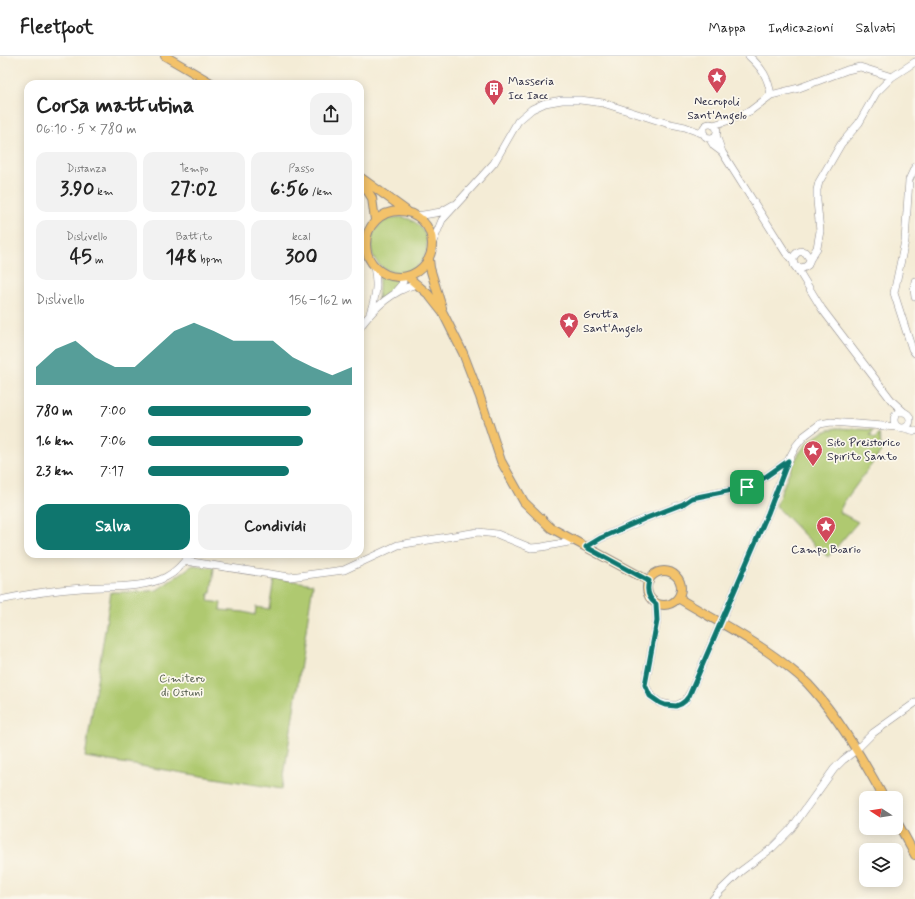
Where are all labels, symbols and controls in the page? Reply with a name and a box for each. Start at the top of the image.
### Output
text: Fleetfoot [20,15,94,40]
text: Mappa [708,19,746,37]
text: Indicazioni [768,19,833,37]
text: Salvati [855,19,895,37]
place icon: Necropoli Sant'Angelo [706,66,728,94]
place label: Masseria Icc Iacc [508,74,554,104]
building icon: Masseria Icc Iacc [483,78,505,106]
text: Corsa mattutina [36,92,194,120]
button: share [310,93,352,135]
place label: Necropoli Sant'Angelo [687,94,747,125]
text: 06:10 · 5 × 780 m [36,121,137,138]
text: Distanza [67,162,107,176]
text: Tempo [179,162,209,176]
text: Passo [289,162,314,176]
text: 3.90 [60,176,94,203]
text: 27:02 [171,176,217,203]
text: 6:56 [270,176,309,203]
text: km [94,185,113,199]
text: /km [309,185,333,199]
text: Dislivello [66,230,107,244]
text: Battito [176,230,212,244]
text: kcal [292,230,311,244]
text: 45 [70,244,92,271]
text: 148 [165,244,197,271]
text: 300 [285,244,318,271]
text: m [92,253,104,267]
text: bpm [197,253,223,267]
text: Dislivello [36,292,85,309]
text: 156–162 m [289,292,352,309]
place label: Grotta Sant'Angelo [583,307,643,338]
place icon: Grotta Sant'Angelo [558,311,580,339]
text: 780 m [36,403,73,420]
text: 7:00 [100,403,126,420]
text: 1.6 km [36,433,74,450]
text: 7:06 [100,433,126,450]
place label: Sito Preistorico Spirito Santo [827,435,900,465]
place icon: Sito Preistorico Spirito Santo [802,439,824,467]
text: 2.3 km [36,463,73,480]
text: 7:17 [100,463,124,480]
pin [730,470,764,504]
icon: arrive [736,476,758,498]
button: Salva [36,504,190,550]
button: Condividi [198,504,352,550]
place icon: Campo Boario [815,515,837,543]
place label: Campo Boario [791,542,861,558]
park label: Cimitero di Ostuni [159,671,205,701]
north arrow [859,791,903,835]
map controls [859,791,903,887]
button: layers [859,843,903,887]

